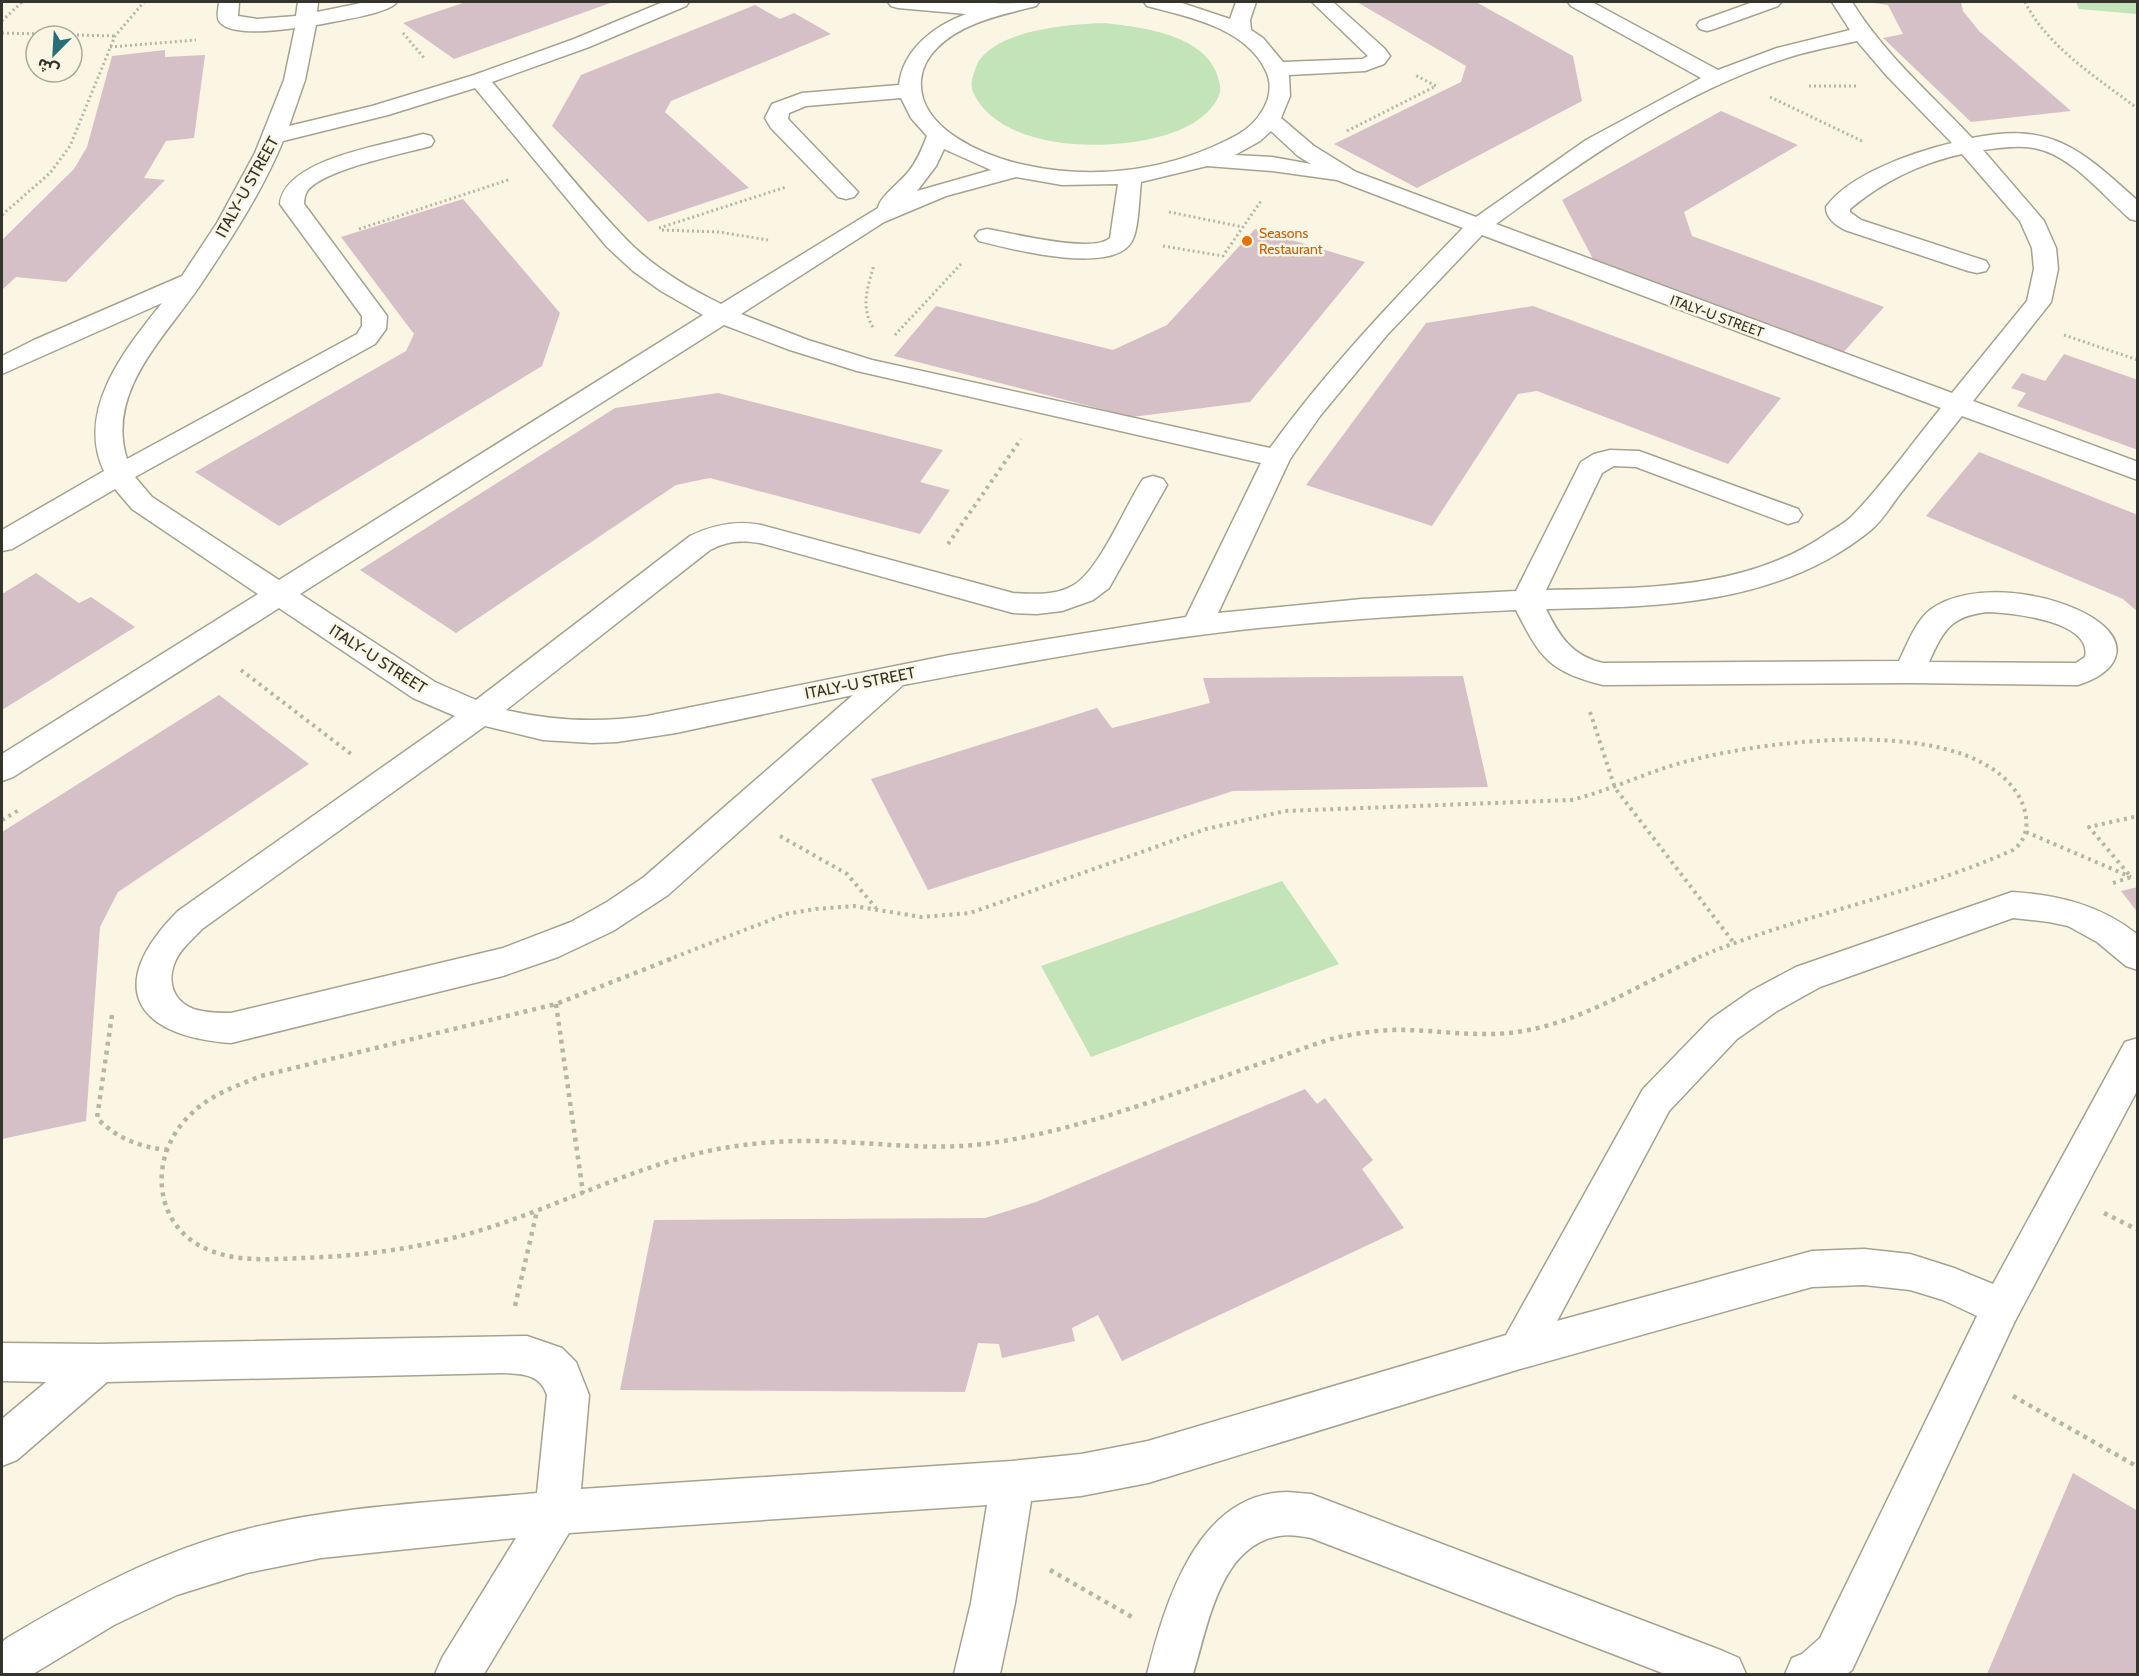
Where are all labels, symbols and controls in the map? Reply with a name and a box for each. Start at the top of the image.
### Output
north arrow [24,24,84,84]
text: ش [34,54,62,80]
street label: ITALY-U STREET [211,133,283,241]
place label: Seasons Restaurant [1259,224,1323,258]
marker: Seasons Restaurant [1240,234,1254,248]
street label: ITALY-U STREET [1668,291,1767,341]
street label: ITALY-U STREET [326,620,431,698]
street label: ITALY-U STREET [803,663,917,703]

